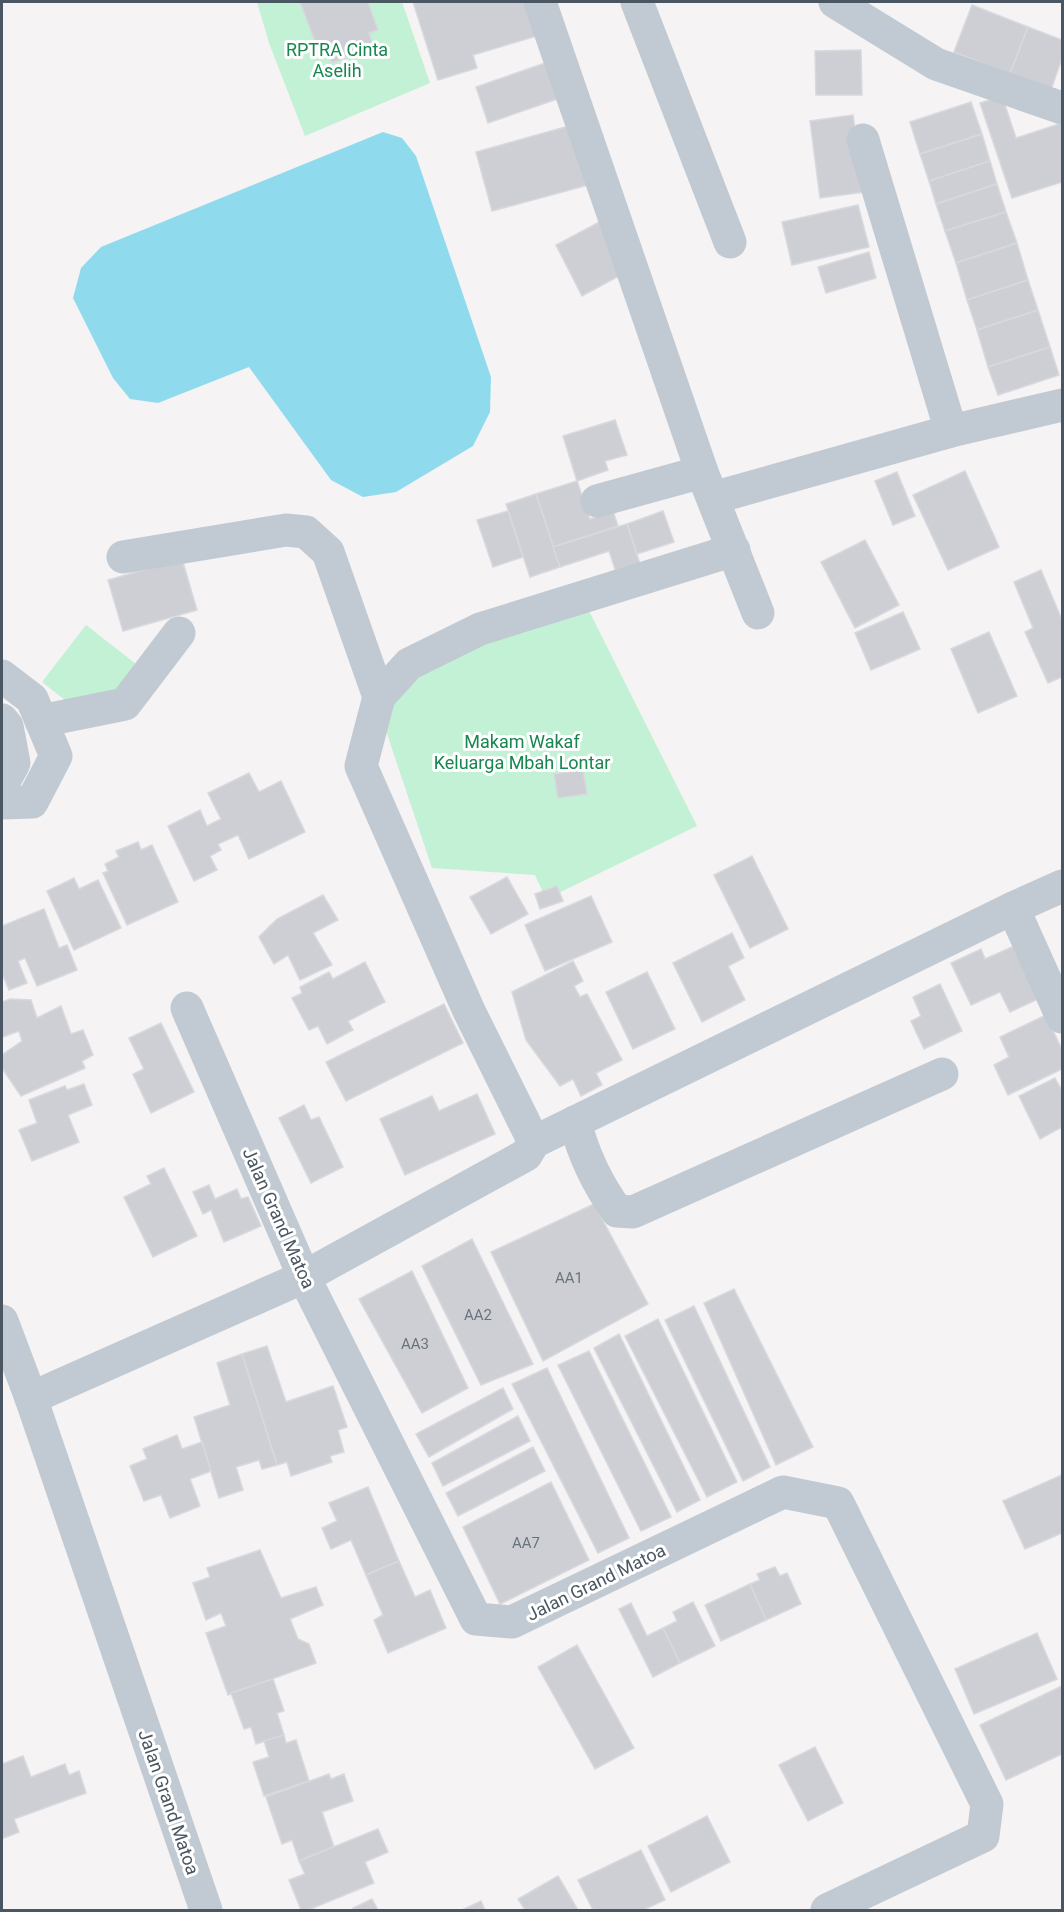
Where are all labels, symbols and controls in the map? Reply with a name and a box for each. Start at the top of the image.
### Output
park label: RPTRA Cinta Aselih [286,39,388,81]
park label: Makam Wakaf Keluarga Mbah Lontar [434,731,610,773]
street label: Jalan Grand Matoa [239,1144,319,1292]
house number: AA1 [555,1269,583,1287]
house number: AA2 [464,1306,492,1324]
house number: AA3 [401,1335,429,1353]
house number: AA7 [512,1534,540,1552]
street label: Jalan Grand Matoa [523,1539,669,1625]
street label: Jalan Grand Matoa [134,1727,204,1877]

